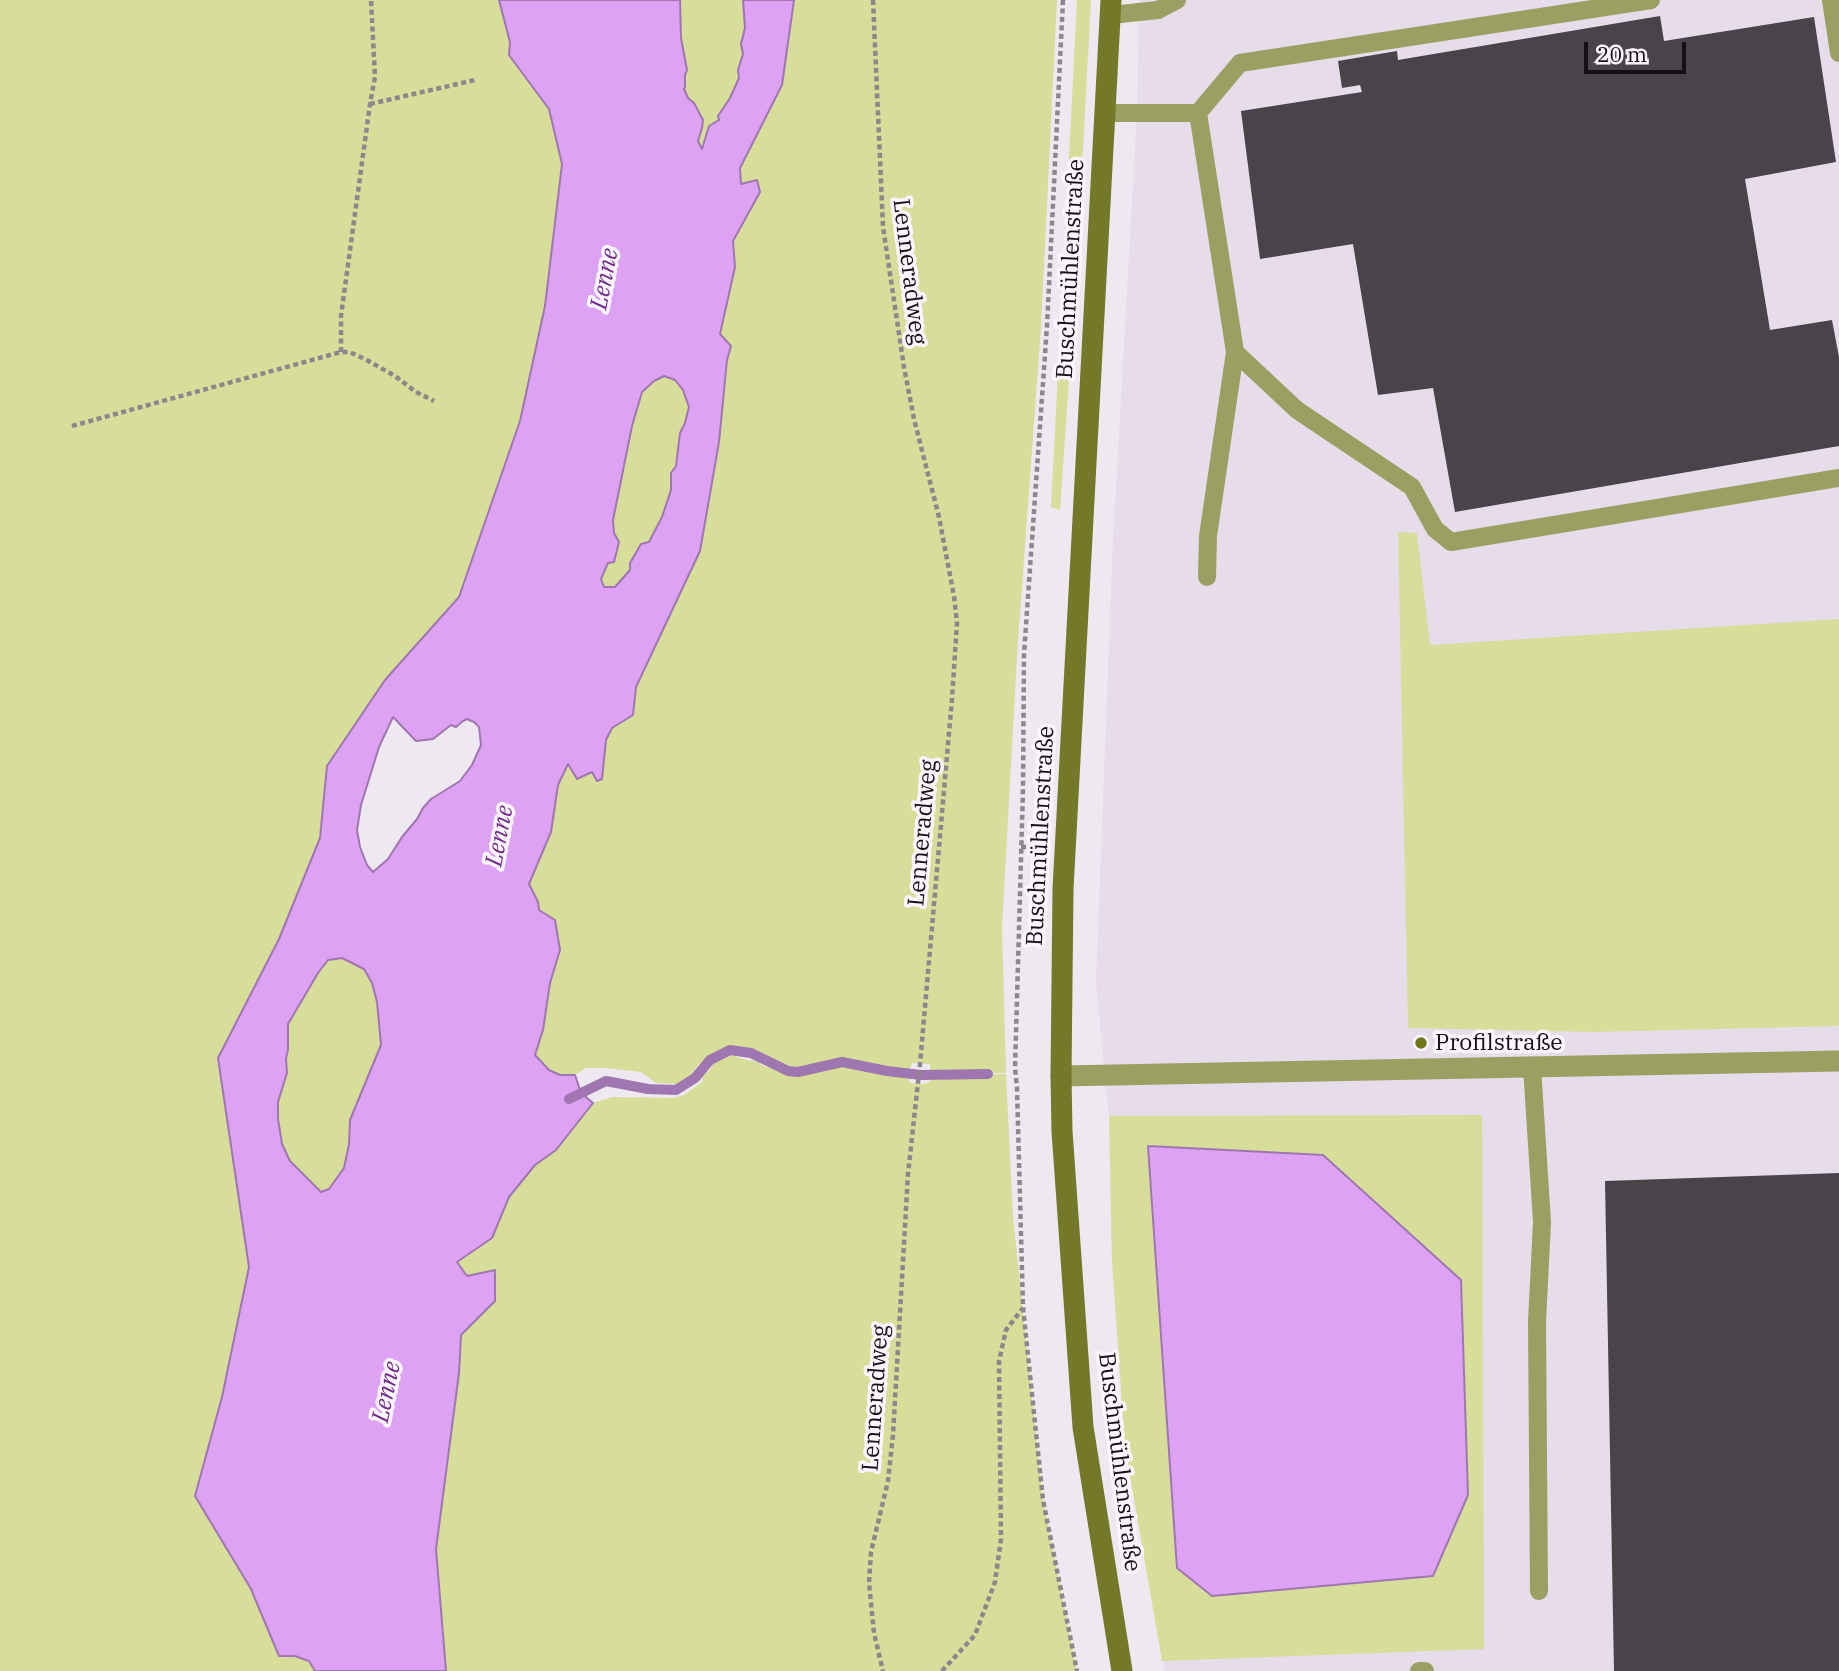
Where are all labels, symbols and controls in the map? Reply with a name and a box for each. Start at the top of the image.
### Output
scale bar [1587,28,1688,72]
text: 20 m [1597,40,1647,68]
street label: Buschmühlenstraße [1051,158,1091,380]
street label: Lenneradweg [886,197,932,347]
water label: Lenne [585,246,625,312]
street label: Buschmühlenstraße [1021,725,1061,947]
street label: Lenneradweg [903,759,943,907]
water label: Lenne [480,803,520,869]
place label: Profilstraße [1435,1029,1563,1057]
marker: Profilstraße [1413,1035,1429,1051]
street label: Lenneradweg [857,1324,895,1472]
street label: Buschmühlenstraße [1092,1351,1146,1573]
water label: Lenne [367,1359,407,1425]

